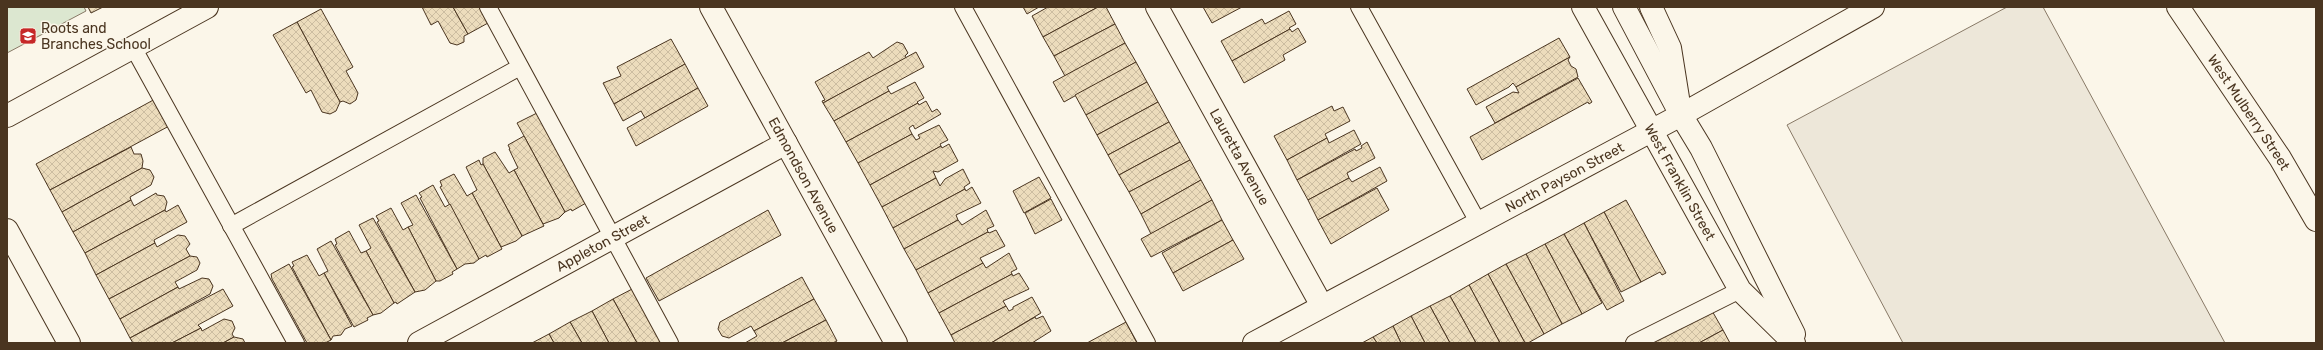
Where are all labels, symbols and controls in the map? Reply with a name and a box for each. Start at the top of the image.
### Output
place label: Roots and Branches School [41,20,151,53]
school or university icon: Roots and Branches School [18,26,38,46]
street label: West Mulberry Street [2204,51,2294,174]
street label: Lauretta Avenue [1206,106,1273,208]
street label: Edmondson Avenue [764,114,842,237]
street label: West Franklin Street [1640,121,1719,244]
street label: North Payson Street [1502,139,1627,216]
street label: Appleton Street [553,211,653,276]

